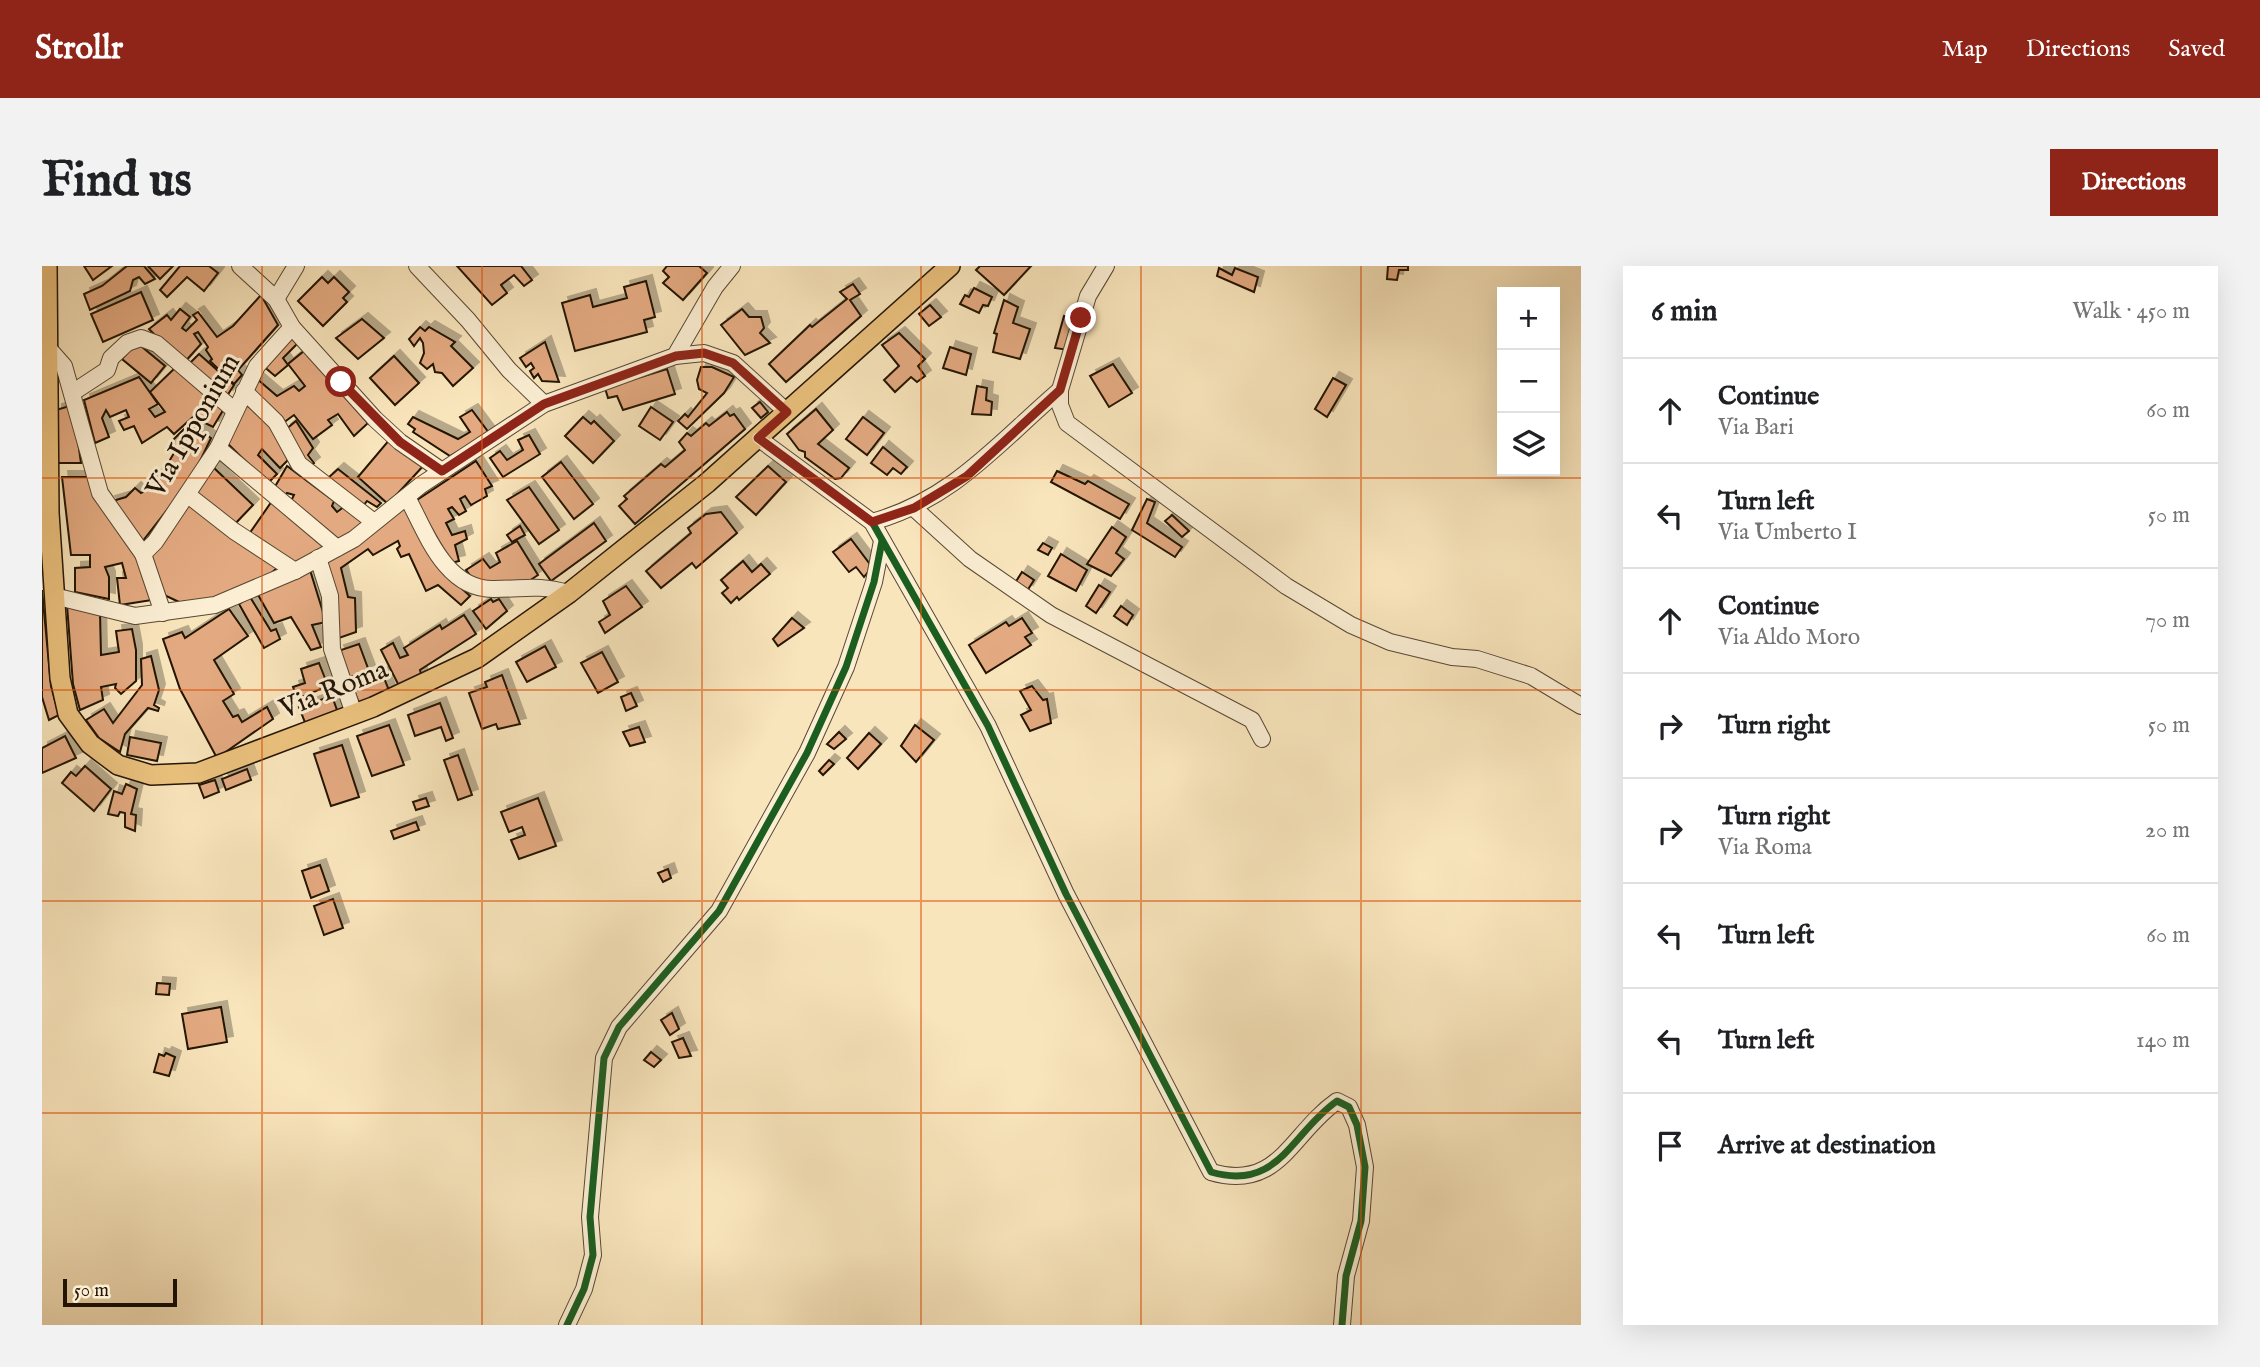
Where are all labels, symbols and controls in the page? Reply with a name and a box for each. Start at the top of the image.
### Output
text: Strollr [35,28,123,70]
text: Map [1942,34,1988,65]
text: Directions [2026,34,2130,65]
text: Saved [2168,34,2225,65]
button: Directions [2050,149,2218,216]
text: Find us [42,151,192,213]
map controls [1497,287,1560,476]
button: + [1497,287,1560,350]
text: 6 min [1651,293,1717,331]
text: Walk · 450 m [2072,297,2190,326]
route end [1065,302,1096,333]
street label: Via Ipponium [138,348,249,505]
button: − [1497,350,1560,413]
route start [325,366,356,397]
text: Continue [1718,380,1819,413]
icon: ahead [1651,392,1689,430]
text: 60 m [2146,396,2190,425]
button: layers [1497,413,1560,476]
text: Via Bari [1718,413,1794,442]
text: Turn left [1718,485,1815,518]
icon: left [1651,497,1689,535]
text: 50 m [2148,501,2190,530]
text: Via Umberto I [1718,518,1857,547]
text: Continue [1718,590,1819,623]
icon: ahead [1651,602,1689,640]
text: 70 m [2145,606,2190,635]
text: Via Aldo Moro [1718,623,1860,652]
street label: Via Roma [274,652,394,728]
icon: right [1651,707,1689,745]
text: Turn right [1718,709,1831,742]
text: 50 m [2148,711,2190,740]
text: Turn right [1718,800,1831,833]
icon: right [1651,812,1689,850]
text: 20 m [2145,816,2190,845]
text: Via Roma [1718,833,1812,862]
icon: left [1651,917,1689,955]
text: Turn left [1718,919,1815,952]
text: 60 m [2146,921,2190,950]
icon: left [1651,1022,1689,1060]
text: Turn left [1718,1024,1815,1057]
text: 140 m [2136,1026,2190,1055]
icon: arrive [1651,1127,1689,1165]
text: Arrive at destination [1718,1129,1936,1162]
scale bar [63,1276,177,1308]
text: 50 m [74,1279,109,1303]

